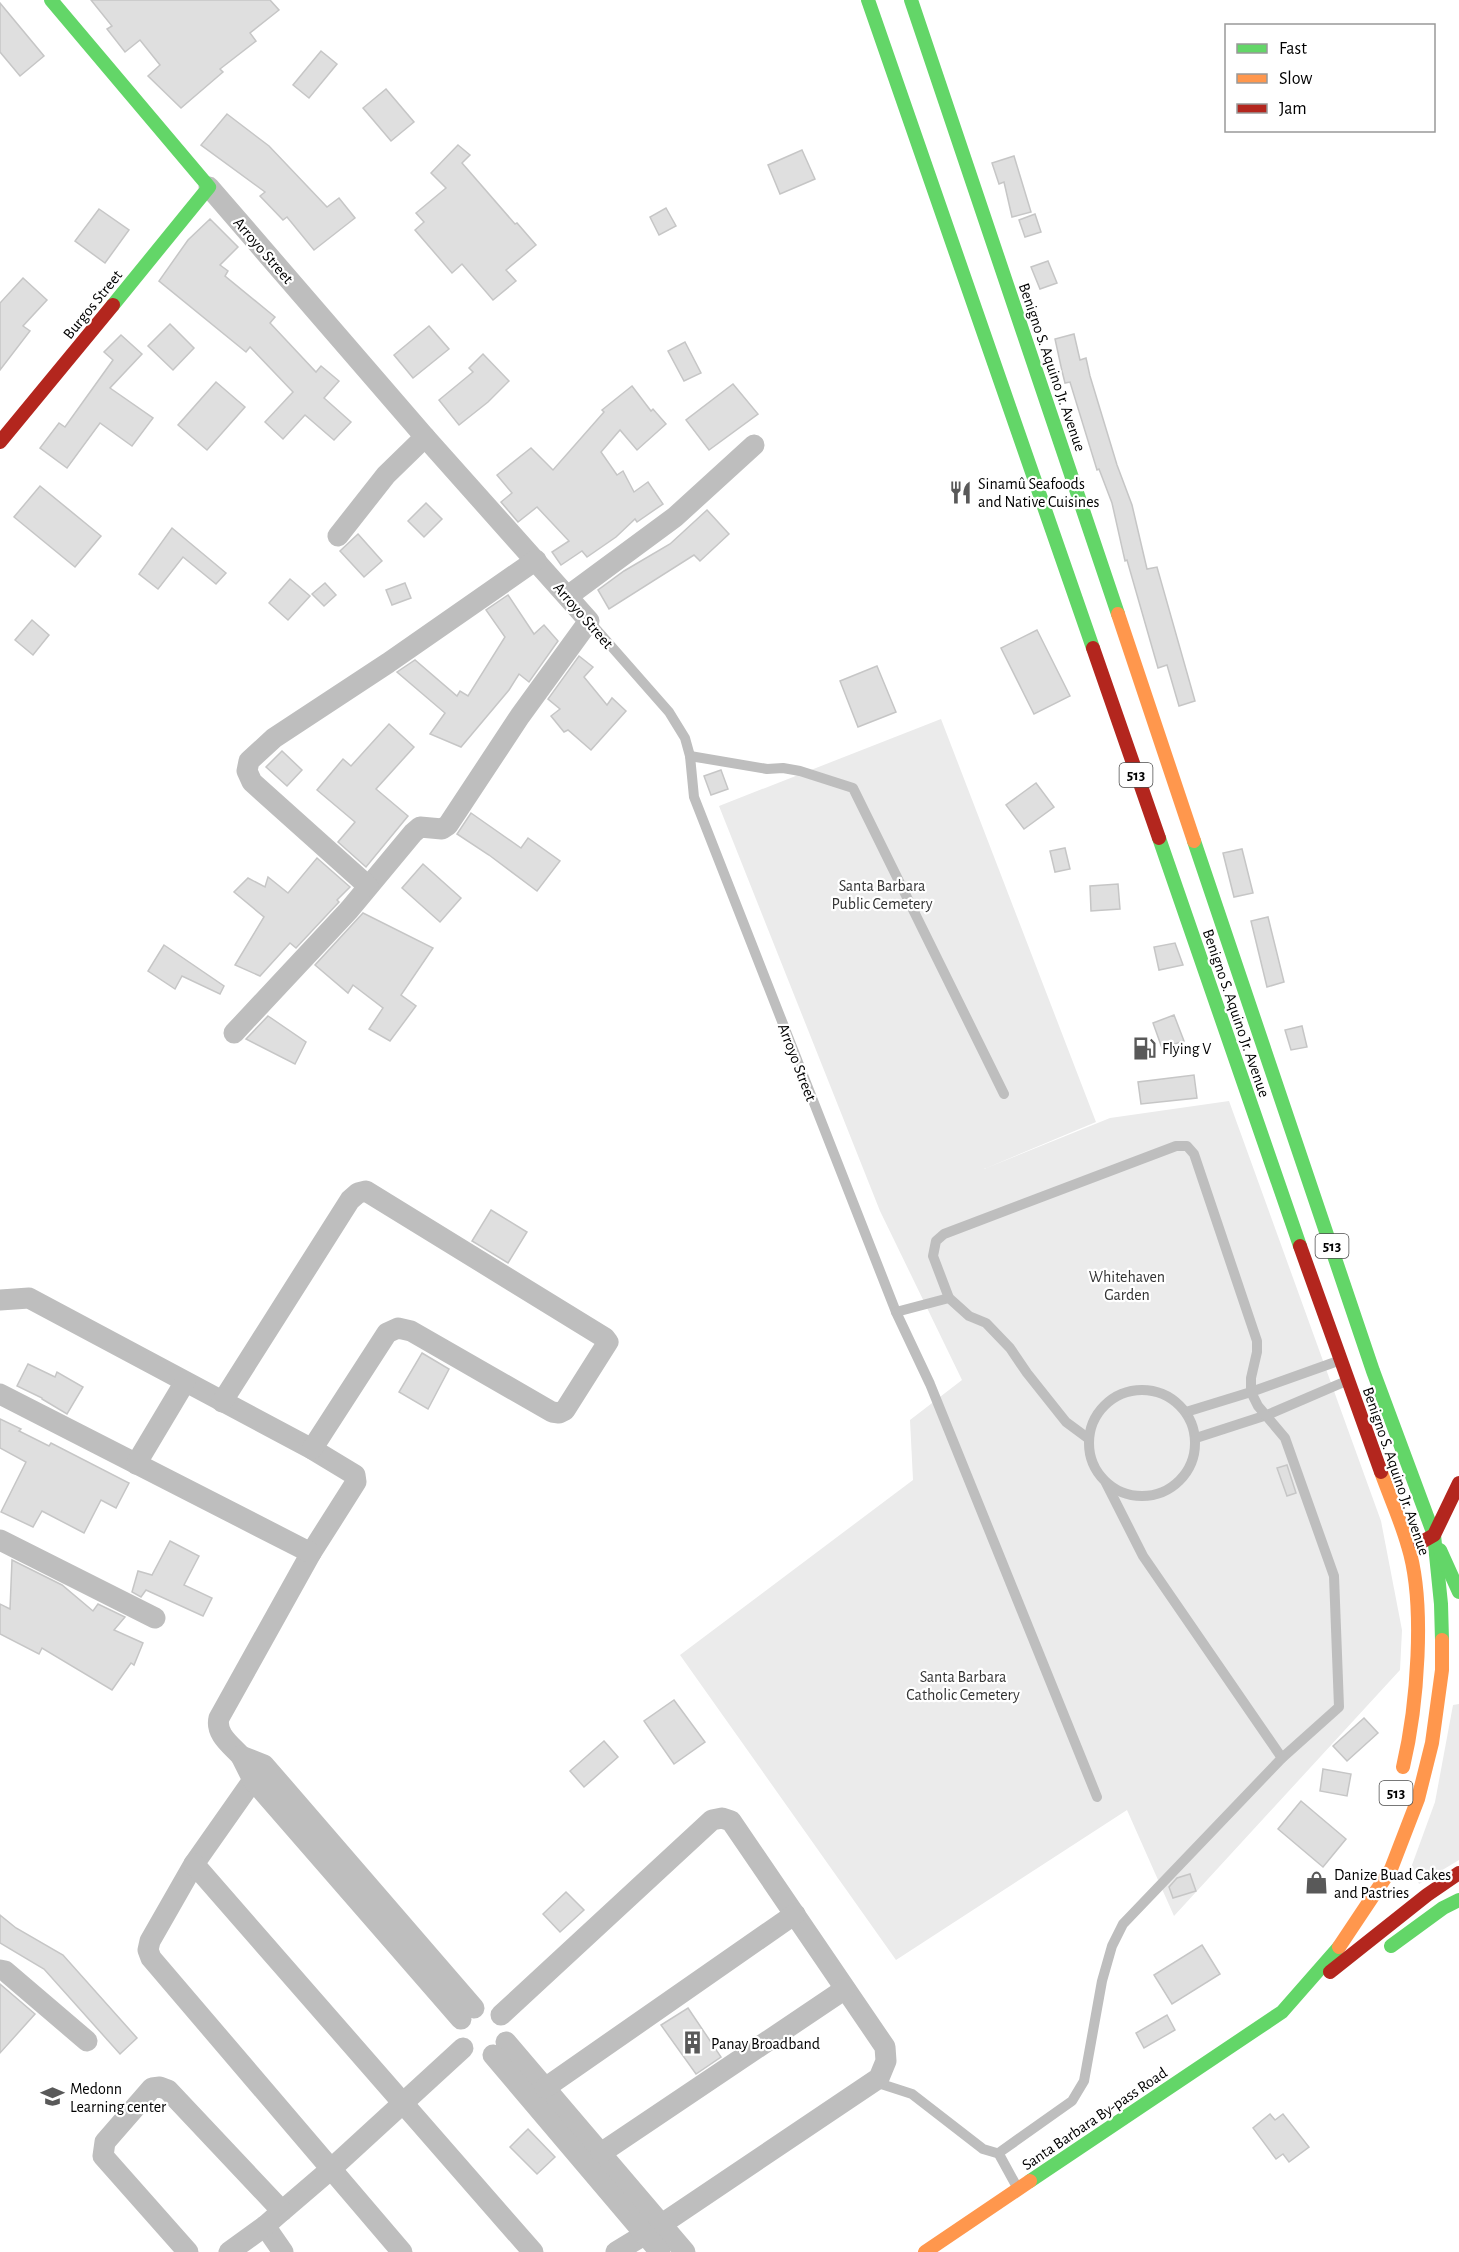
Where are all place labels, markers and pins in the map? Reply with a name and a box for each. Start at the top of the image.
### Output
place label: Sinamû Seafoods and Native Cuisines [978,476,1100,510]
restaurant icon: Sinamû Seafoods and Native Cuisines [947,479,973,505]
fuel station icon: Flying V [1131,1035,1157,1061]
place label: Flying V [1162,1041,1211,1058]
place label: Danize Buad Cakes and Pastries [1334,1867,1451,1901]
shop icon: Danize Buad Cakes and Pastries [1303,1870,1329,1896]
building icon: Panay Broadband [680,2030,706,2056]
place label: Panay Broadband [711,2036,820,2053]
place label: Medonn Learning center [70,2081,167,2115]
school or university icon: Medonn Learning center [39,2084,65,2110]

